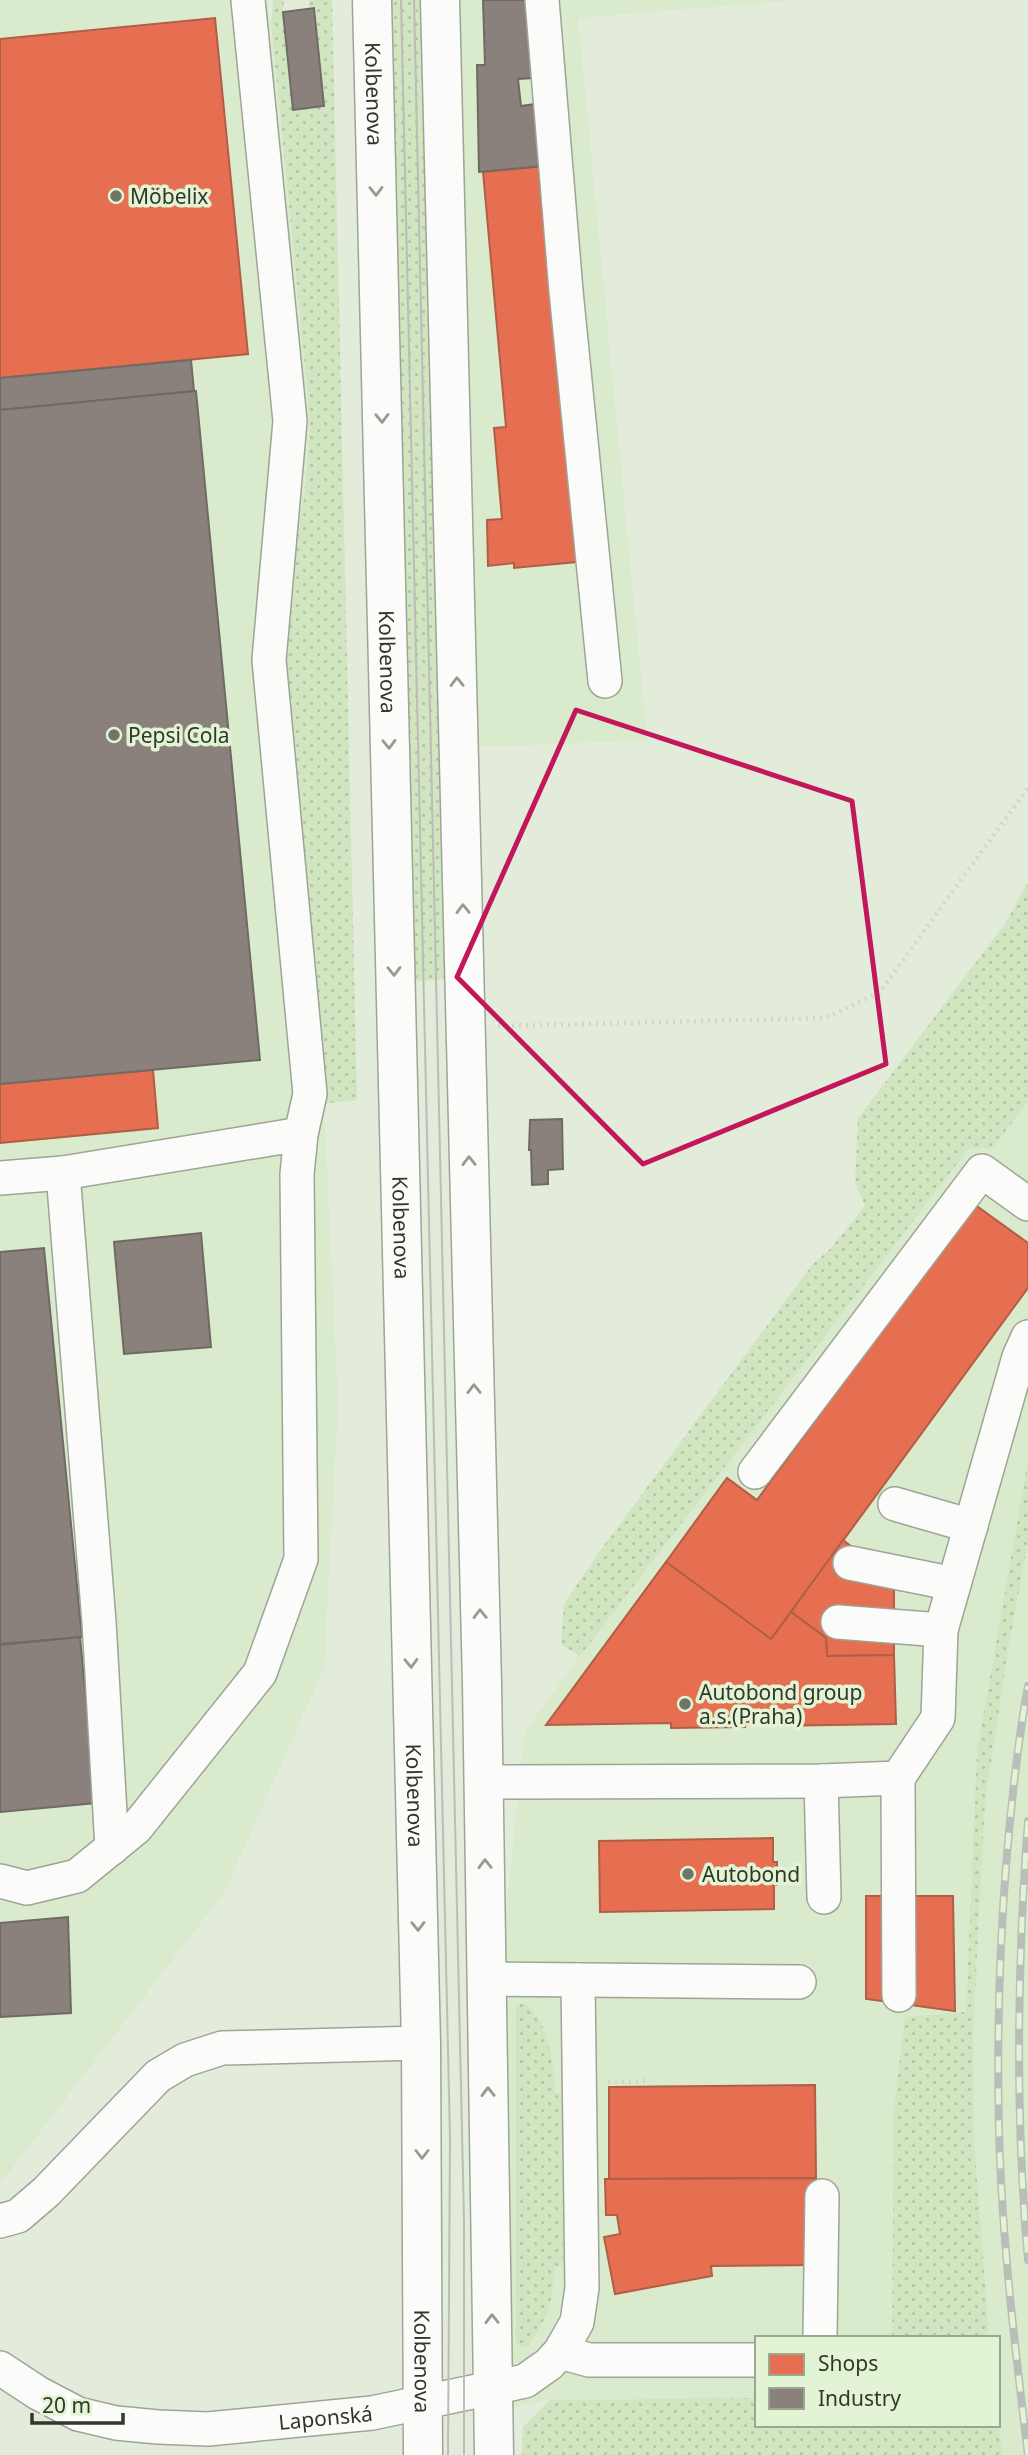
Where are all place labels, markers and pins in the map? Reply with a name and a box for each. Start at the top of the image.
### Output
place label: Möbelix [130,182,208,210]
marker: Möbelix [108,188,124,204]
place label: Pepsi Cola [128,721,230,749]
marker: Pepsi Cola [106,727,122,743]
place label: Autobond group a.s.(Praha) [699,1678,862,1730]
marker: Autobond group a.s.(Praha) [677,1696,693,1712]
place label: Autobond [702,1860,800,1888]
marker: Autobond [680,1866,696,1882]

